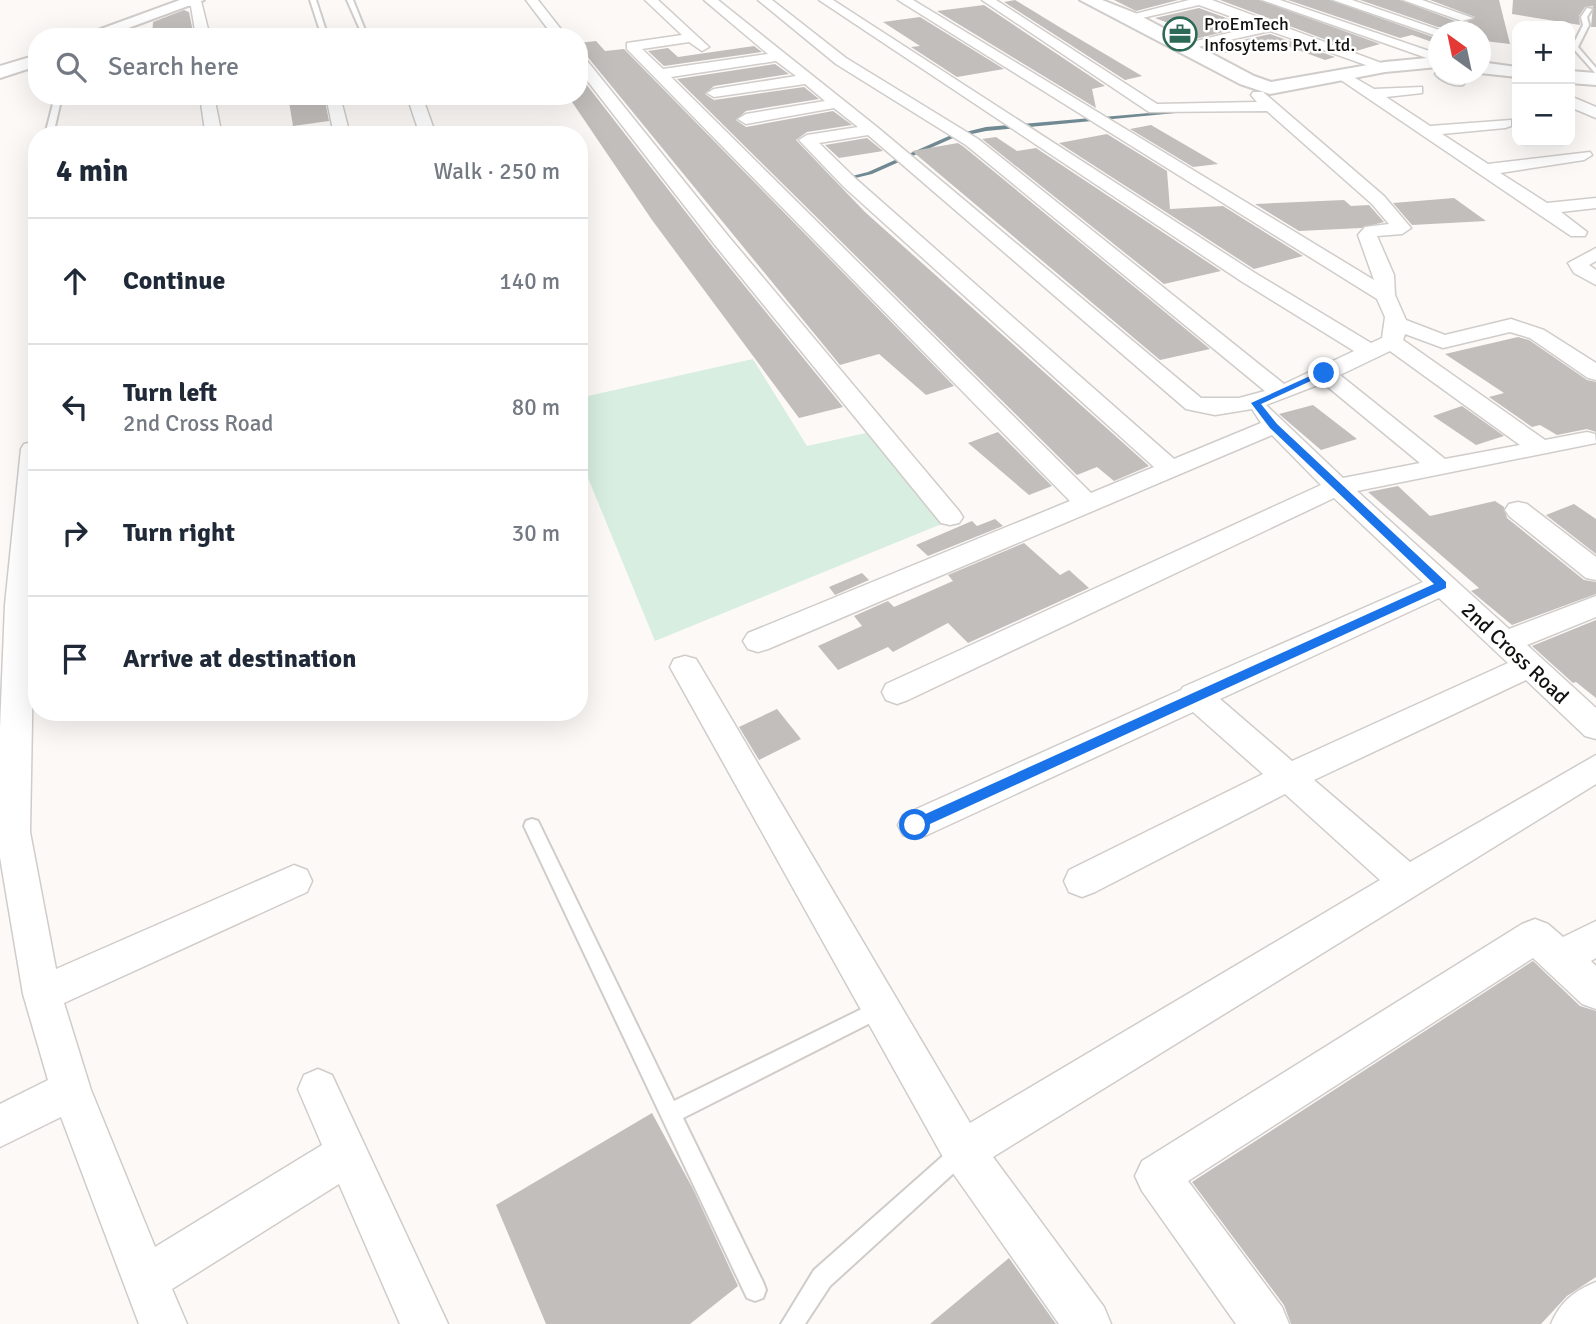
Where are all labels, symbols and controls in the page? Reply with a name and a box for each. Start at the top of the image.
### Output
place label: ProEmTech Infosytems Pvt. Ltd. [1204,13,1355,56]
office icon: ProEmTech Infosytems Pvt. Ltd. [1161,15,1199,53]
north arrow [1428,21,1491,84]
map controls [1512,21,1575,147]
button: + [1512,21,1575,84]
search box [28,28,588,105]
icon: search [52,48,90,86]
text: Search here [108,51,239,83]
button: − [1512,84,1575,147]
text: 4 min [56,153,128,190]
text: Walk · 250 m [434,157,560,186]
icon: ahead [56,262,94,300]
text: Continue [123,265,225,297]
text: 140 m [499,267,560,296]
route end [1308,357,1339,388]
text: Turn left [123,377,217,409]
icon: left [56,388,94,426]
text: 80 m [512,393,560,422]
text: 2nd Cross Road [123,409,274,438]
icon: right [56,514,94,552]
text: Turn right [123,517,235,549]
text: 30 m [512,519,560,548]
street label: 2nd Cross Road [1456,597,1574,709]
icon: arrive [56,640,94,678]
text: Arrive at destination [123,643,356,675]
route start [899,809,930,840]

